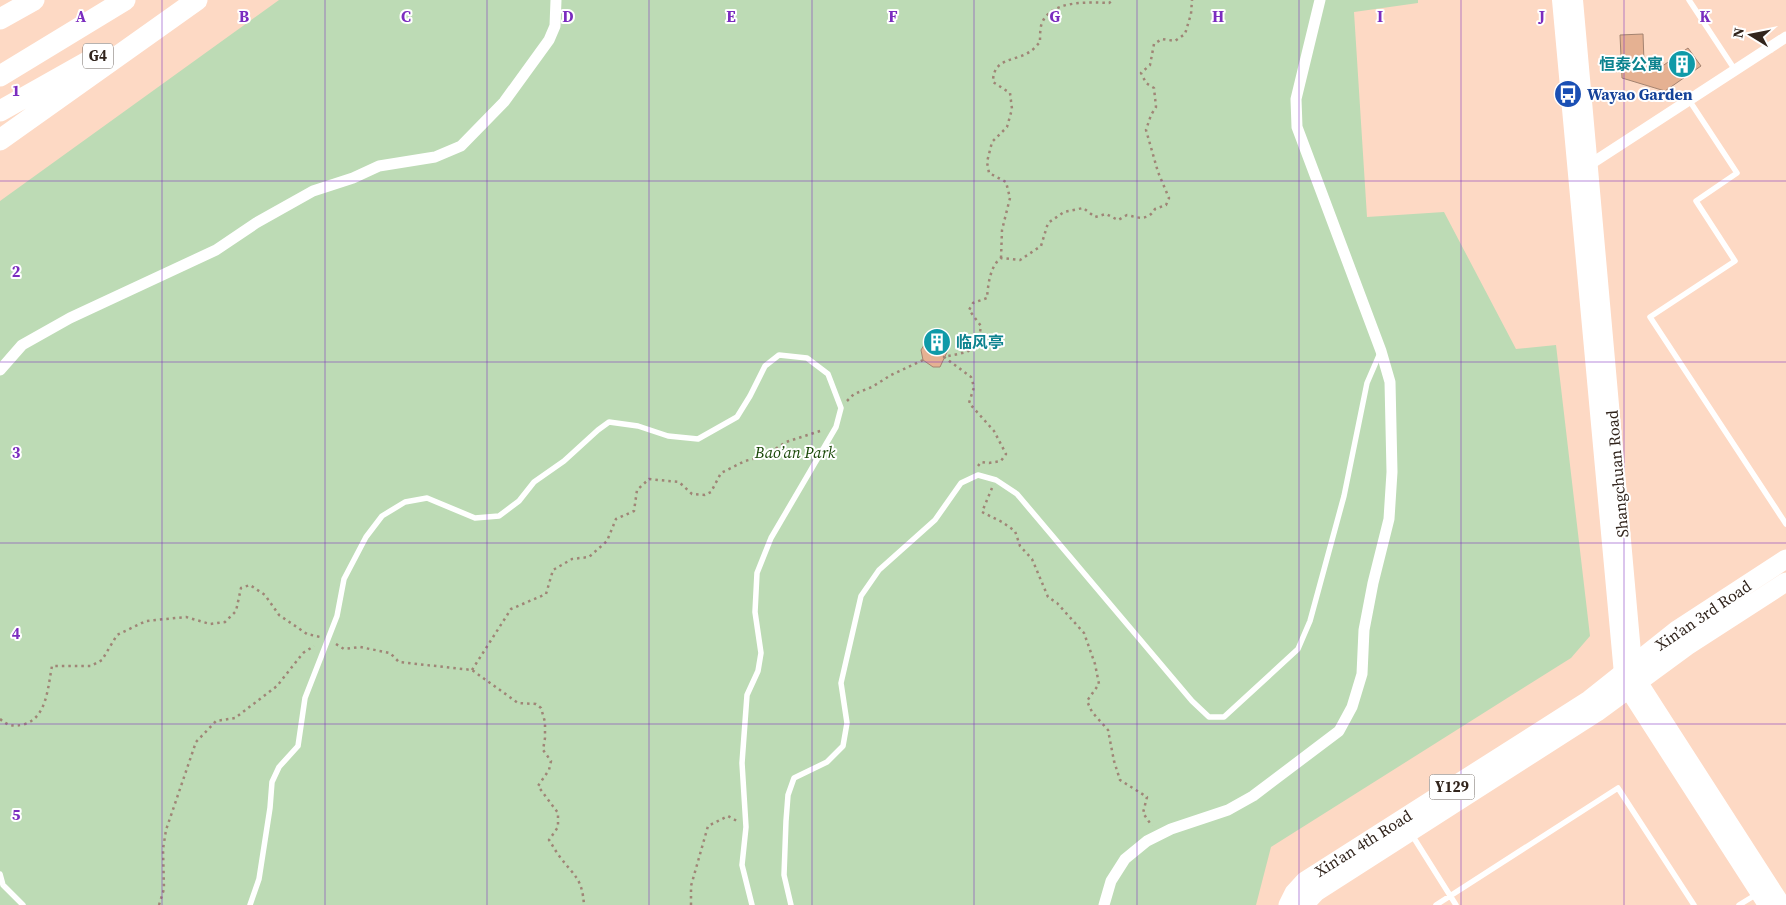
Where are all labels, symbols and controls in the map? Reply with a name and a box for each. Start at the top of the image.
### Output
text: A [76,5,87,27]
text: B [239,5,250,27]
text: C [401,5,411,27]
text: D [562,5,574,27]
text: E [726,5,736,27]
text: F [888,5,898,27]
text: G [1050,5,1061,27]
text: H [1212,5,1224,27]
text: I [1377,5,1383,27]
text: J [1538,5,1545,27]
text: K [1699,5,1711,27]
north arrow [1726,10,1776,60]
text: N [1727,26,1749,40]
road number: G4 [83,44,113,68]
building icon: 恒泰公寓 [1667,49,1697,79]
place label: 恒泰公寓 [1599,53,1663,75]
text: 1 [12,79,20,101]
bus stop icon: Wayao Garden [1553,79,1583,109]
place label: Wayao Garden [1587,83,1693,105]
text: 2 [12,260,21,282]
building icon: 临风亭 [922,327,952,357]
place label: 临风亭 [956,331,1004,353]
street label: Shangchuan Road [1600,409,1634,539]
text: 3 [12,441,21,463]
park label: Bao’an Park [754,441,836,463]
street label: Xin’an 3rd Road [1651,575,1755,655]
text: 4 [12,622,21,644]
road number: Y129 [1430,774,1474,800]
text: 5 [12,803,21,825]
street label: Xin'an 4th Road [1310,804,1416,882]

